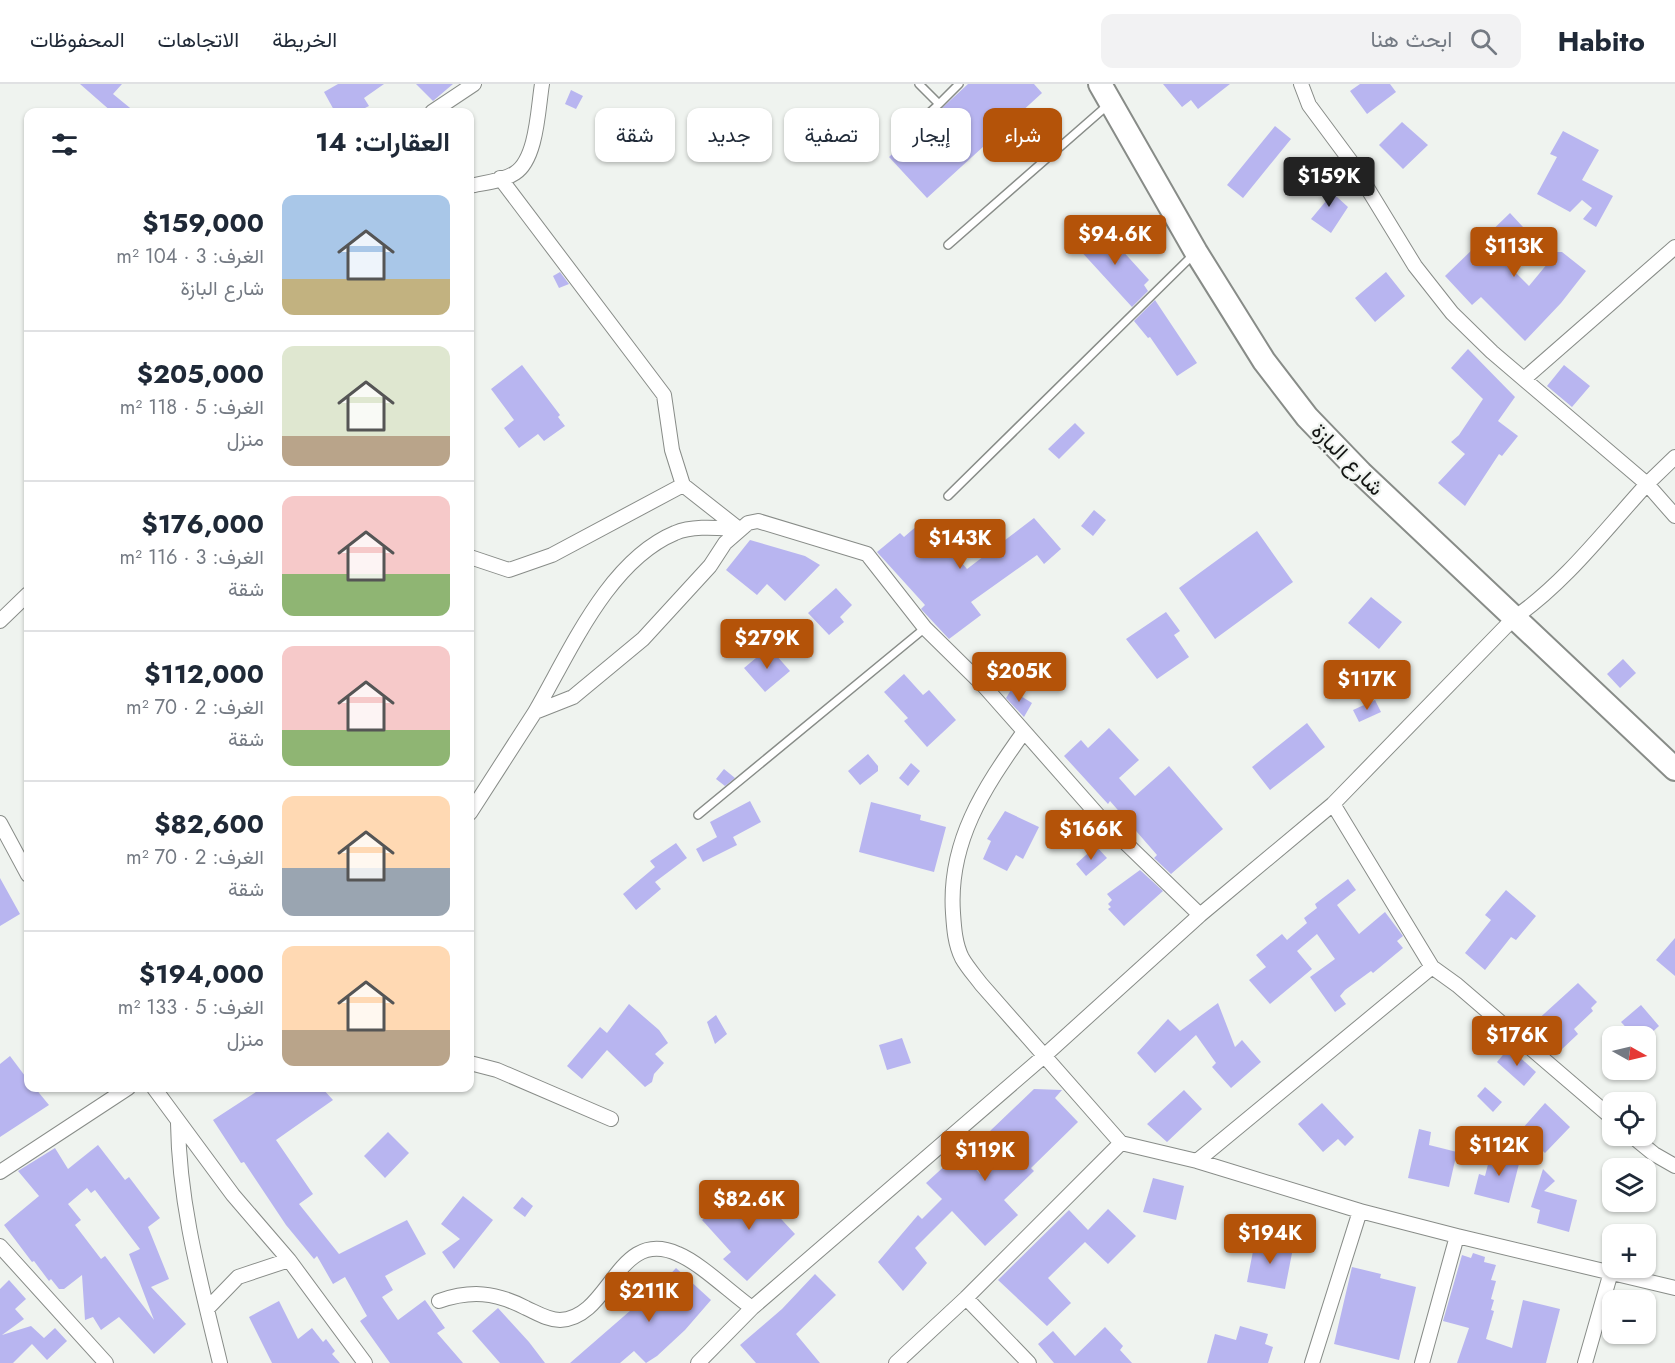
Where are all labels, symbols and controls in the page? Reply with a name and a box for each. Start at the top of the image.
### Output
search box [1101,14,1521,68]
text: Habito [1557,21,1645,62]
text: ابحث هنا [1370,23,1452,55]
text: المحفوظات [30,25,125,55]
text: الاتجاهات [158,25,239,55]
text: الخريطة [272,25,337,55]
icon: search [1467,25,1500,58]
chip: شقة [595,108,675,162]
chip: جديد [687,108,772,162]
chip: تصفية [784,108,879,162]
chip: إيجار [891,108,971,162]
chip: شراء [983,108,1062,162]
text: العقارات: 14 [315,123,450,161]
icon: filters [48,128,81,161]
pin: $159K [1287,157,1371,208]
text: $159K [1298,162,1360,191]
text: $159,000 [142,204,264,242]
pin: $94.6K [1066,215,1164,266]
icon: home [330,219,402,291]
text: $94.6K [1078,220,1152,249]
pin: $113K [1472,227,1556,278]
text: $113K [1484,232,1544,261]
text: الغرف: 3 · 104 m² [116,242,264,271]
text: شارع البازة [181,274,264,303]
text: $205,000 [137,355,264,393]
icon: home [330,370,402,442]
text: الغرف: 5 · 118 m² [120,393,264,422]
street label: شارع البازة [1304,415,1392,503]
text: منزل [227,425,264,454]
text: $176,000 [141,505,264,543]
pin: $143K [918,519,1002,570]
icon: home [330,520,402,592]
text: $143K [929,524,991,553]
text: الغرف: 3 · 116 m² [119,543,264,572]
text: شقة [228,575,264,604]
pin: $279K [725,619,809,670]
text: $279K [735,624,799,653]
pin: $205K [977,652,1061,703]
text: $112,000 [144,655,264,693]
text: $205K [986,657,1052,686]
pin: $117K [1325,660,1409,711]
text: $117K [1338,665,1396,694]
icon: home [330,670,402,742]
text: الغرف: 2 · 70 m² [126,693,264,722]
text: شقة [228,725,264,754]
text: $82,600 [154,805,264,843]
pin: $166K [1049,810,1133,861]
text: $166K [1059,815,1123,844]
icon: home [330,820,402,892]
text: الغرف: 2 · 70 m² [126,843,264,872]
text: شقة [228,875,264,904]
text: $194,000 [139,955,264,993]
icon: home [330,970,402,1042]
text: الغرف: 5 · 133 m² [118,993,264,1022]
pin: $176K [1475,1016,1559,1067]
text: $176K [1486,1021,1548,1050]
text: منزل [227,1025,264,1054]
north arrow [1602,1026,1656,1080]
map controls [1602,1026,1656,1344]
button: locate [1602,1092,1656,1146]
pin: $112K [1457,1126,1541,1177]
pin: $119K [943,1131,1027,1182]
text: $112K [1469,1131,1529,1160]
text: $119K [955,1136,1015,1165]
button: layers [1602,1158,1656,1212]
pin: $82.6K [700,1180,798,1231]
text: $82.6K [713,1185,785,1214]
pin: $194K [1228,1214,1312,1265]
text: $194K [1238,1219,1302,1248]
button: + [1602,1224,1656,1278]
pin: $211K [607,1272,691,1323]
text: $211K [619,1277,679,1306]
button: − [1602,1290,1656,1344]

